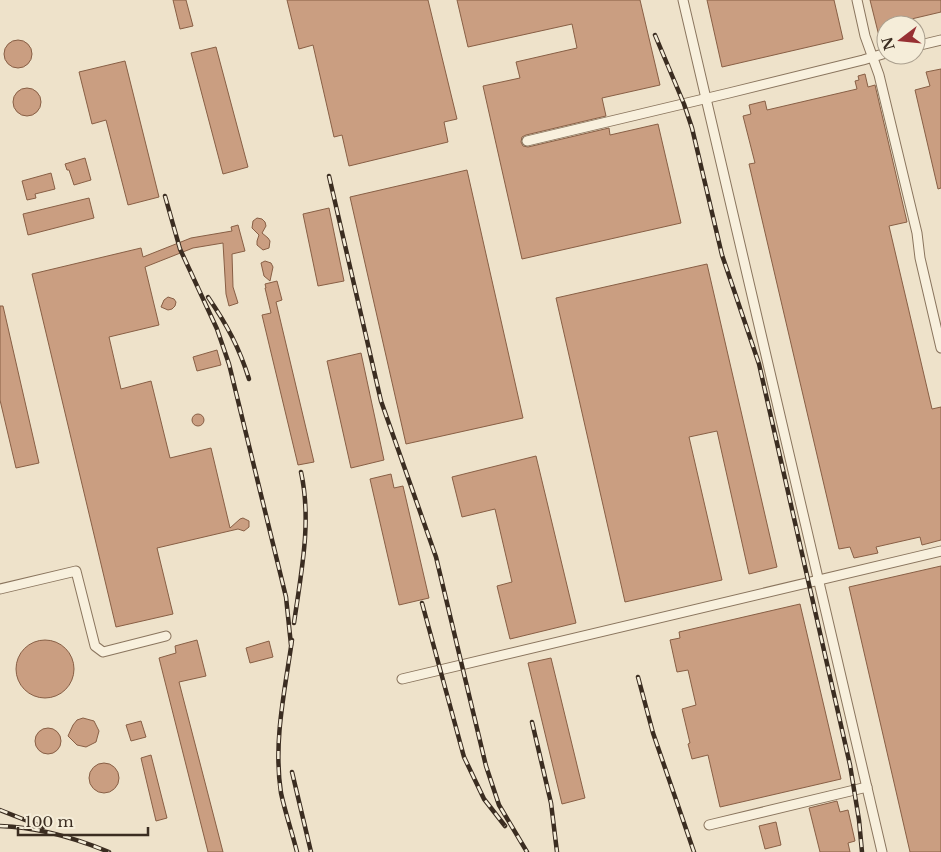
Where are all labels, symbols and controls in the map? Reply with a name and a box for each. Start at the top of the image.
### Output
north arrow [876,15,926,65]
text: N [878,35,899,52]
scale bar [18,804,148,836]
text: 100 m [25,812,74,831]

